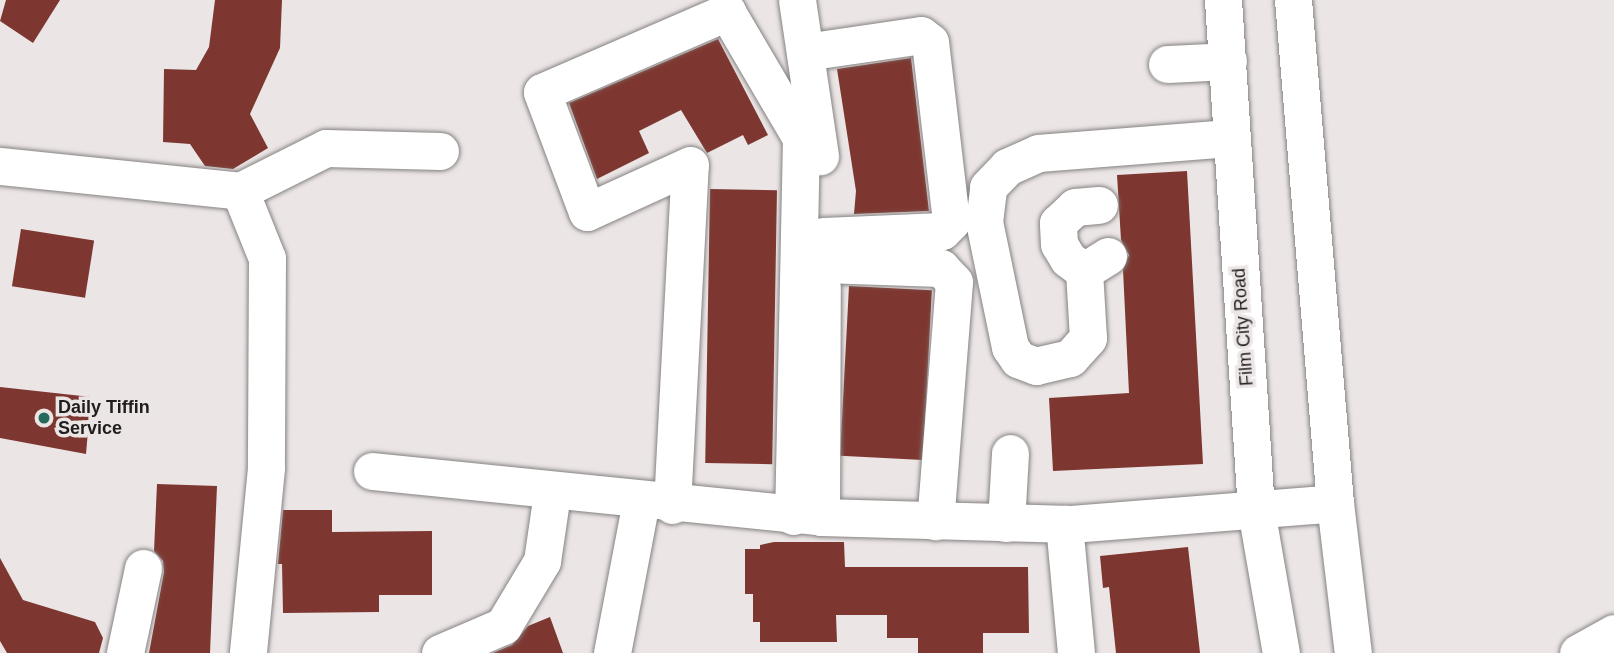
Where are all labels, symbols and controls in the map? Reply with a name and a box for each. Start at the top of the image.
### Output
street label: Film City Road [1228,267,1258,387]
place label: Daily Tiffin Service [58,397,150,440]
marker: Daily Tiffin Service [36,410,52,426]

